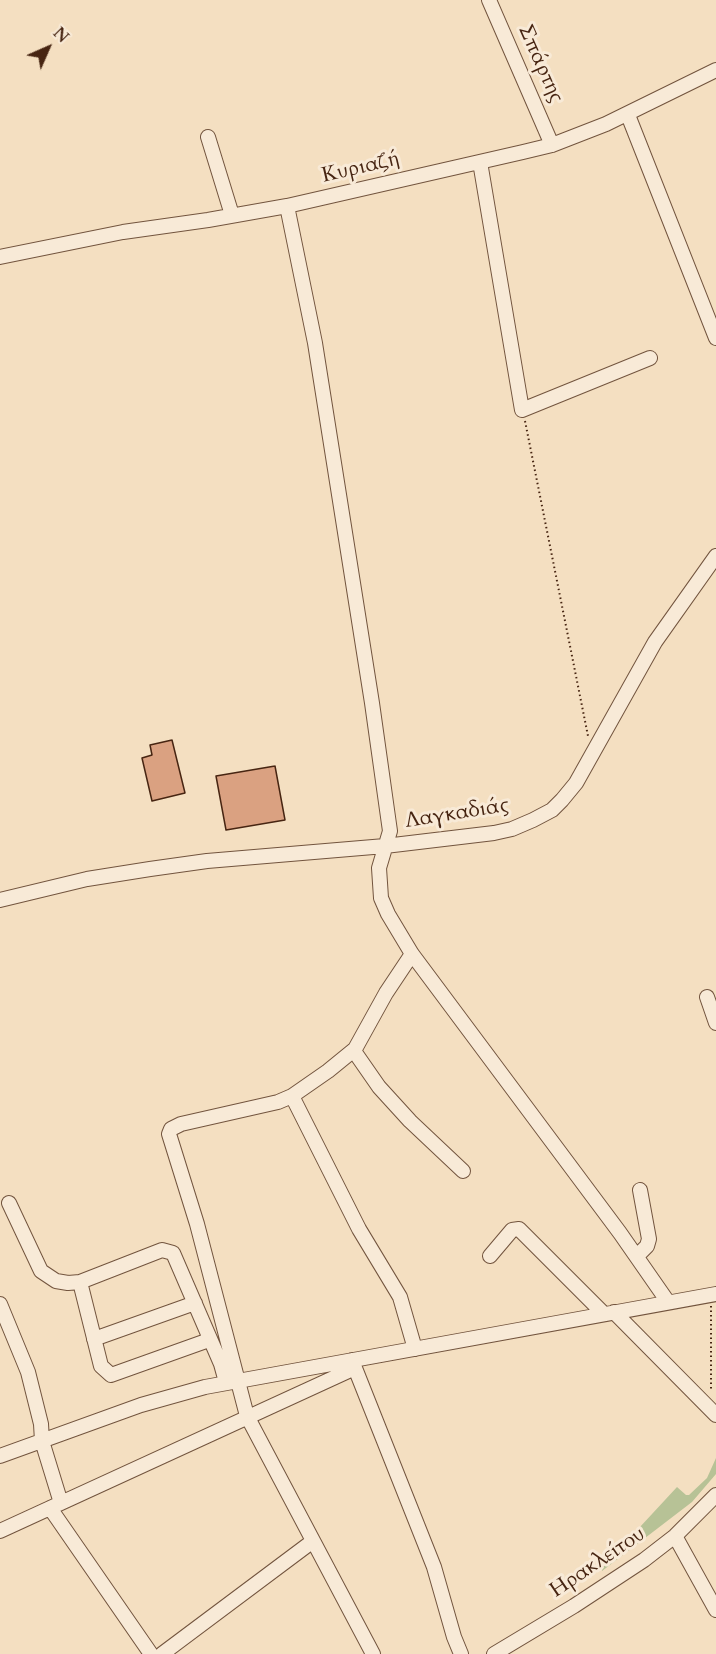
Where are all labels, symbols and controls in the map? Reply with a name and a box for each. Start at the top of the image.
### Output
north arrow [18,18,78,78]
street label: Σπάρτης [512,21,568,107]
text: N [48,23,73,48]
street label: Κυριαζή [319,147,403,189]
street label: Λαγκαδιάς [403,793,511,835]
street label: Ηρακλείτου [546,1522,650,1604]

